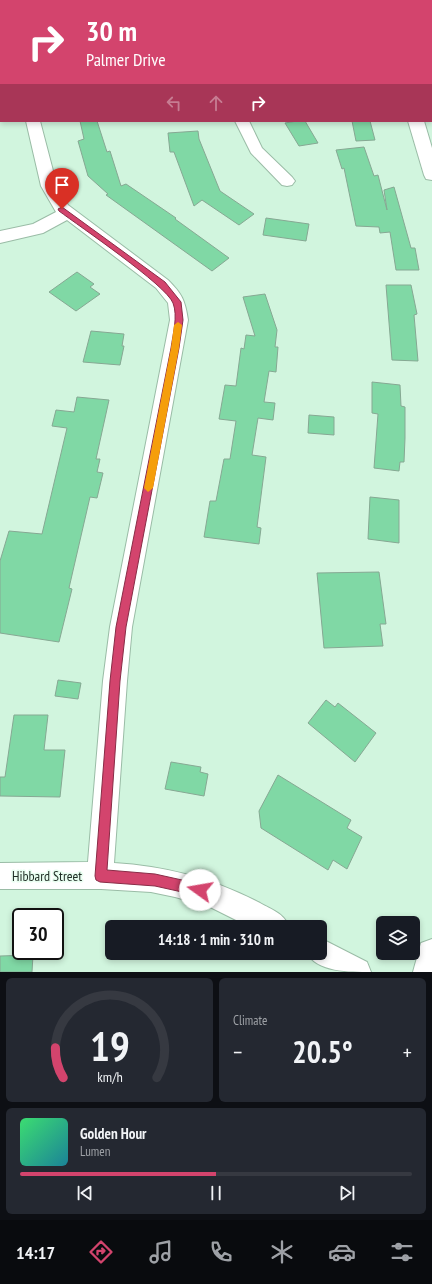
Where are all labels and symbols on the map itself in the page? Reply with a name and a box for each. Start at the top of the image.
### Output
pin [45,168,79,209]
street label: Hibbard Street [12,867,82,885]
position arrow [179,869,221,911]
speed limit sign: 30 [12,908,64,960]

